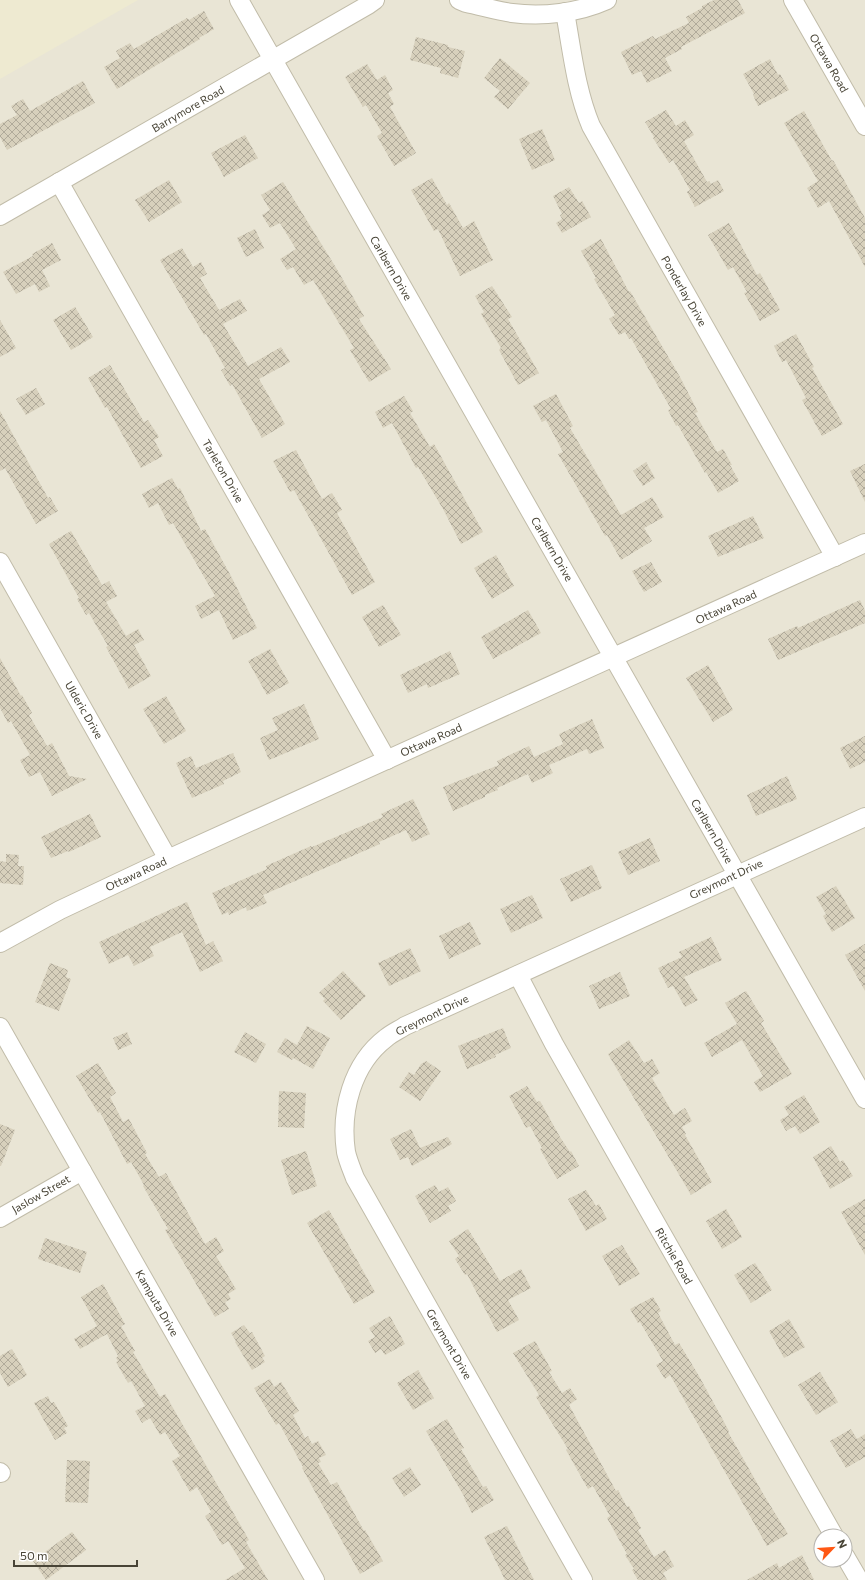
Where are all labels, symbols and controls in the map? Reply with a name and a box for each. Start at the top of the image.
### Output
street label: Ottawa Road [807,31,852,95]
street label: Barrymore Road [149,83,226,135]
street label: Carlbern Drive [368,233,415,302]
street label: Ponderlay Drive [659,253,710,328]
street label: Tarleton Drive [200,437,247,505]
street label: Carlbern Drive [529,514,576,583]
street label: Ottawa Road [693,587,758,626]
street label: Ulderic Drive [63,679,106,741]
street label: Ottawa Road [398,720,464,759]
street label: Carlbern Drive [689,796,736,865]
street label: Ottawa Road [103,854,168,893]
street label: Greymont Drive [687,856,765,901]
street label: Greymont Drive [393,991,470,1038]
street label: Jaslow Street [9,1171,73,1216]
street label: Ritchie Road [653,1225,696,1286]
street label: Kamputa Drive [133,1267,182,1338]
street label: Greymont Drive [424,1306,475,1381]
north arrow [813,1528,853,1568]
text: N [835,1537,850,1550]
scale bar [14,1542,137,1568]
text: 50 m [20,1548,48,1562]

